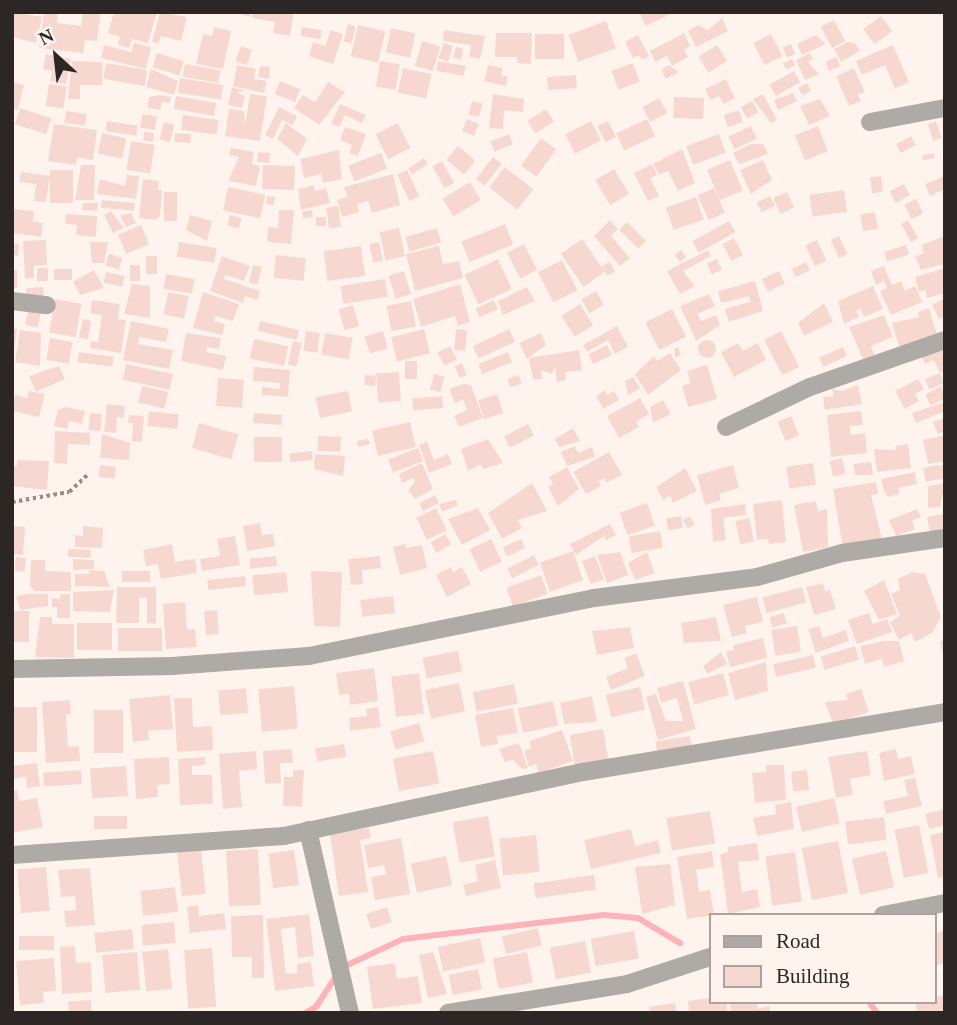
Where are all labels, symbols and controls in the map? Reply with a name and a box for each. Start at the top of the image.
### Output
north arrow [21,21,91,91]
text: N [35,24,57,49]
legend [708,913,936,1004]
text: Road [776,929,820,953]
text: Building [776,964,850,988]

